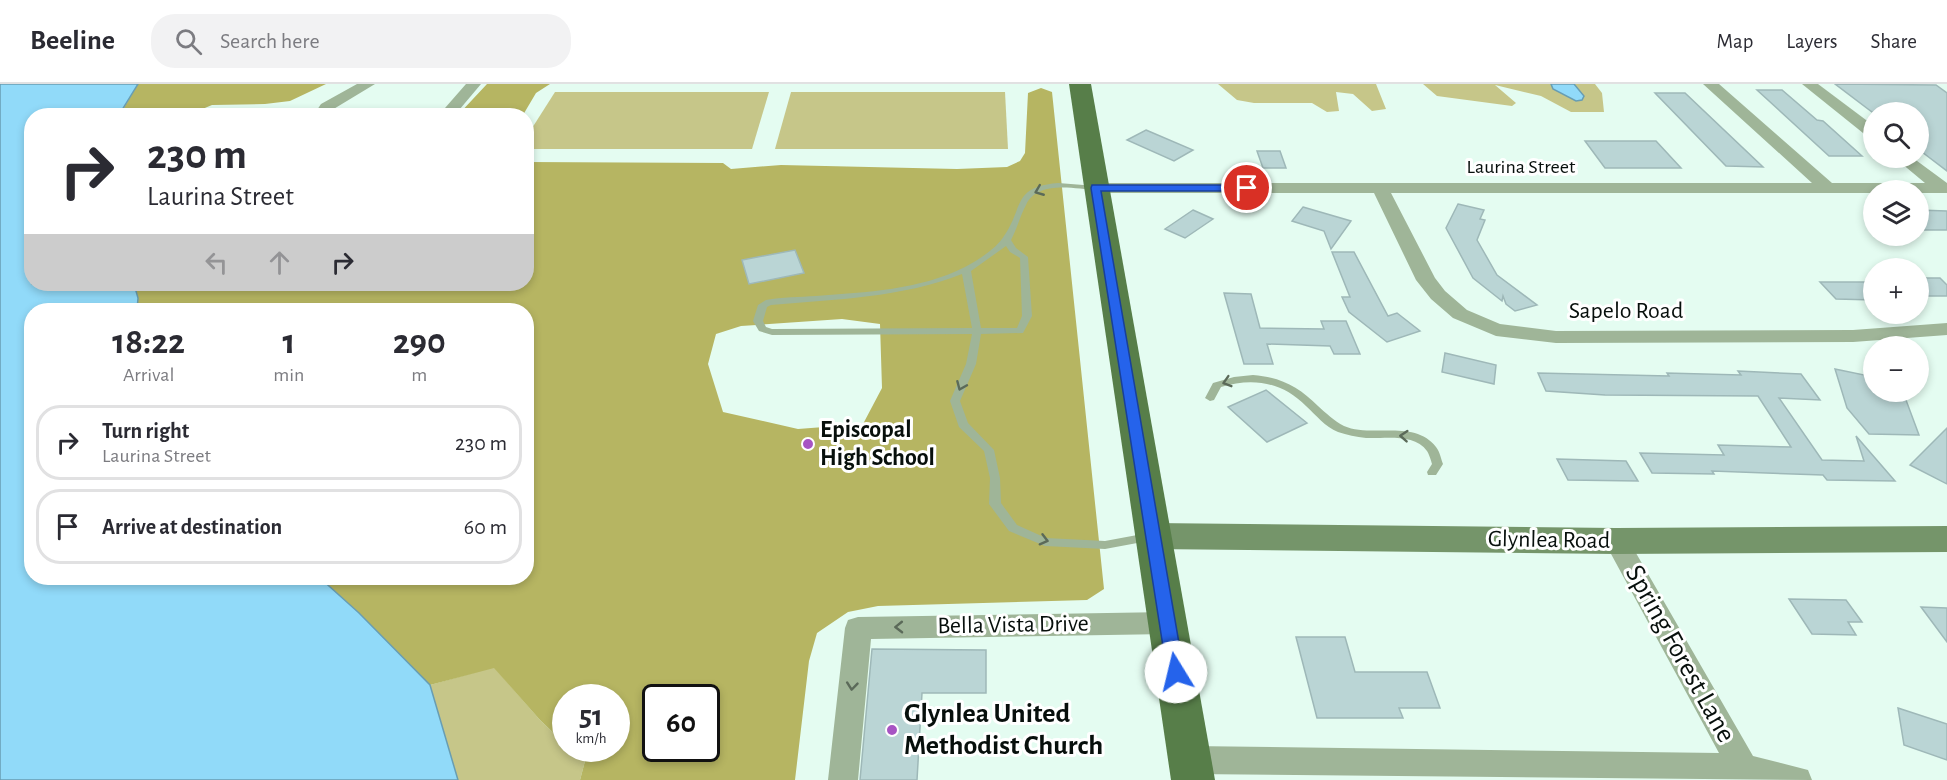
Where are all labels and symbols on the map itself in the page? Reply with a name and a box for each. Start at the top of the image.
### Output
street label: Laurina Street [1467,157,1576,177]
pin [1221,162,1272,213]
one-way arrow [1034,184,1045,196]
street label: Sapelo Road [1569,299,1683,323]
one-way arrow [1222,375,1233,387]
one-way arrow [956,379,968,390]
place label: Episcopal High School [820,418,935,470]
one-way arrow [1400,430,1409,443]
marker: Episcopal High School [801,437,815,451]
street label: Glynlea Road [1488,527,1610,553]
one-way arrow [1038,533,1049,545]
street label: Spring Forest Lane [1620,561,1740,747]
street label: Bella Vista Drive [937,612,1089,638]
one-way arrow [895,621,904,634]
position arrow [1144,640,1208,704]
one-way arrow [846,682,859,691]
speed limit sign: 60 [642,684,720,762]
place label: Glynlea United Methodist Church [904,700,1103,760]
marker: Glynlea United Methodist Church [885,723,899,737]

